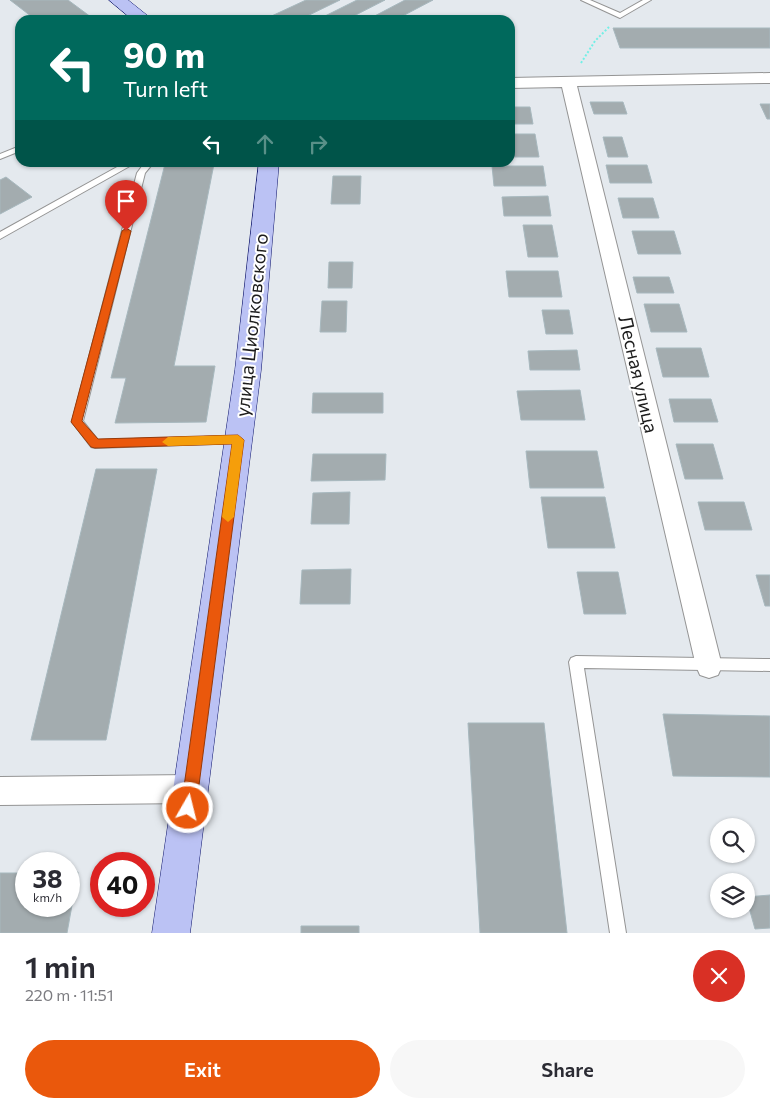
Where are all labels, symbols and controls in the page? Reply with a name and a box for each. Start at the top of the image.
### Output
text: 90 m [123,32,205,75]
icon: left [40,35,105,100]
text: Turn left [123,75,208,102]
icon: left [198,130,226,158]
icon: ahead [251,130,279,158]
icon: right [304,130,332,158]
pin [105,180,147,231]
icon: arrive [112,187,140,215]
street label: улица Циолковского [230,232,272,418]
street label: Лесная улица [614,313,664,435]
position arrow [161,781,213,833]
map controls [710,818,755,918]
button: search [710,818,755,863]
speed limit sign: 40 [90,852,155,917]
text: 38 [32,863,63,893]
button: layers [710,873,755,918]
text: km/h [33,890,62,904]
text: 1 min [25,947,96,984]
button: close [693,950,745,1002]
text: 220 m · 11:51 [25,985,114,1004]
button: Exit [25,1040,380,1098]
button: Share [390,1040,745,1098]

